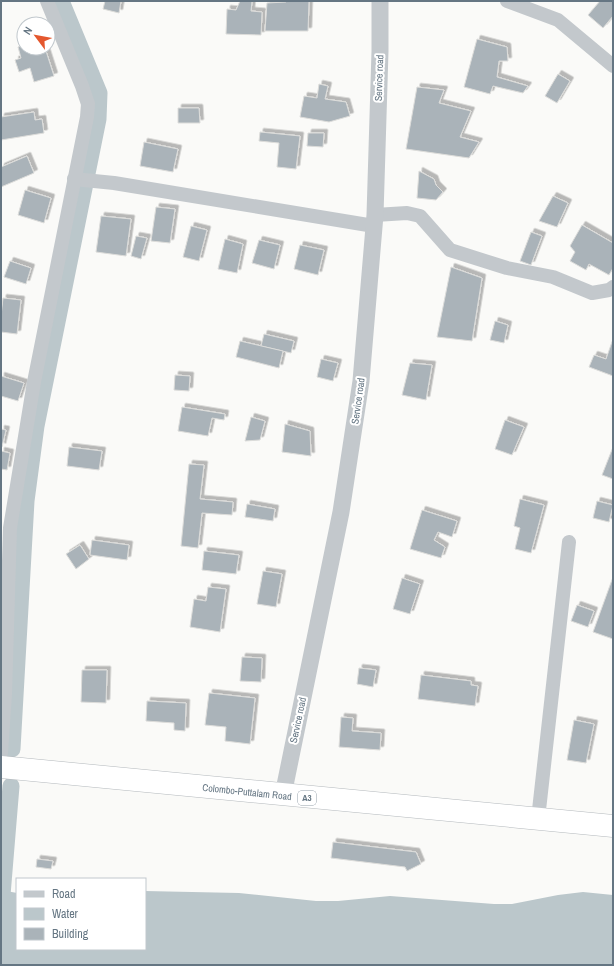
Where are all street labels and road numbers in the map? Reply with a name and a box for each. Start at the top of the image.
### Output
street label: Service road [372,55,386,101]
street label: Service road [348,377,368,425]
street label: Service road [287,696,309,744]
street label: Colombo-Puttalam Road [202,781,292,803]
road number: A3 [298,791,316,805]

